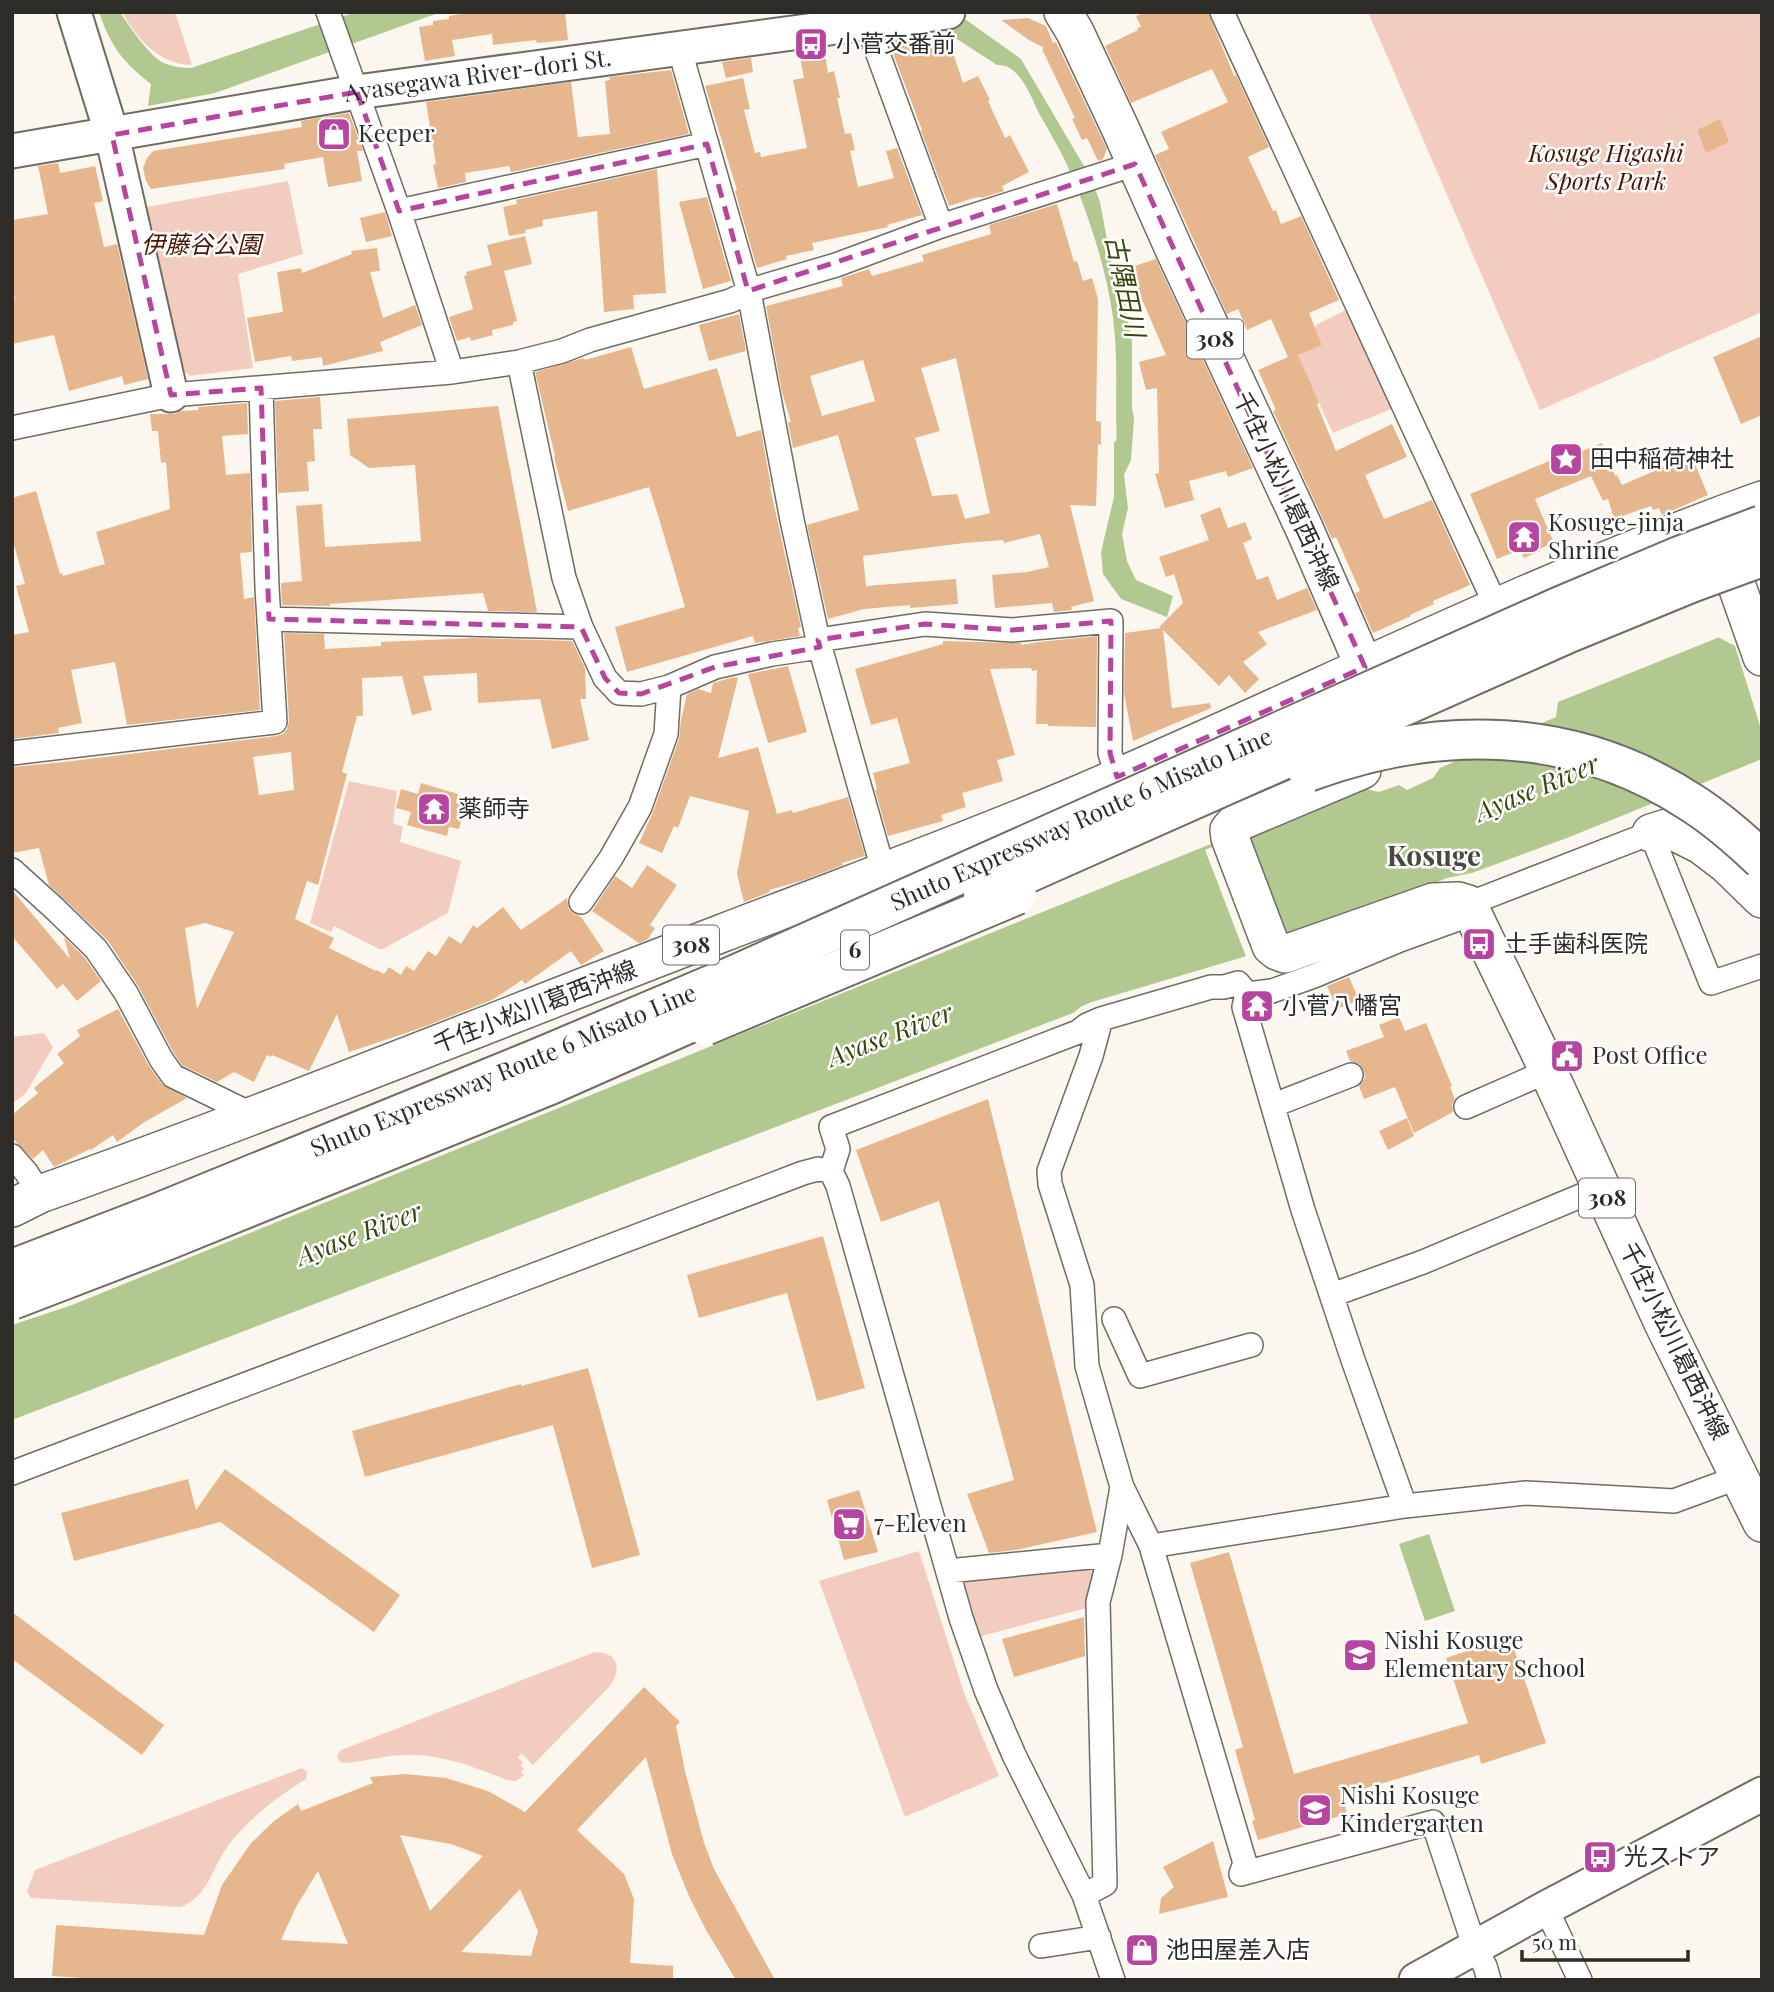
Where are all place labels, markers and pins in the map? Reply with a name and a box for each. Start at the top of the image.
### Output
bus stop icon: 小菅交番前 [792,25,830,63]
place label: 小菅交番前 [836,26,956,58]
shop icon: Keeper [315,115,353,153]
place label: Keeper [358,116,435,148]
place icon: 田中稲荷神社 [1547,440,1585,478]
place label: 田中稲荷神社 [1590,441,1734,473]
place label: Kosuge-jinja Shrine [1548,505,1684,565]
temple icon: Kosuge-jinja Shrine [1505,518,1543,556]
temple icon: 薬師寺 [415,790,453,828]
place label: 薬師寺 [458,791,530,823]
bus stop icon: 土手歯科医院 [1460,925,1498,963]
place label: 土手歯科医院 [1504,926,1648,958]
temple icon: 小菅八幡宮 [1238,987,1276,1025]
place label: 小菅八幡宮 [1282,988,1402,1020]
public building icon: Post Office [1548,1037,1586,1075]
place label: Post Office [1592,1038,1708,1070]
supermarket icon: 7-Eleven [830,1505,868,1543]
place label: 7-Eleven [874,1506,967,1538]
place label: Nishi Kosuge Elementary School [1384,1623,1586,1683]
school or university icon: Nishi Kosuge Elementary School [1341,1636,1379,1674]
place label: Nishi Kosuge Kindergarten [1340,1778,1484,1838]
school or university icon: Nishi Kosuge Kindergarten [1296,1791,1334,1829]
bus stop icon: 光ストア [1581,1838,1619,1876]
place label: 光ストア [1624,1839,1720,1871]
shop icon: 池田屋差入店 [1123,1931,1161,1969]
place label: 池田屋差入店 [1166,1932,1310,1964]

